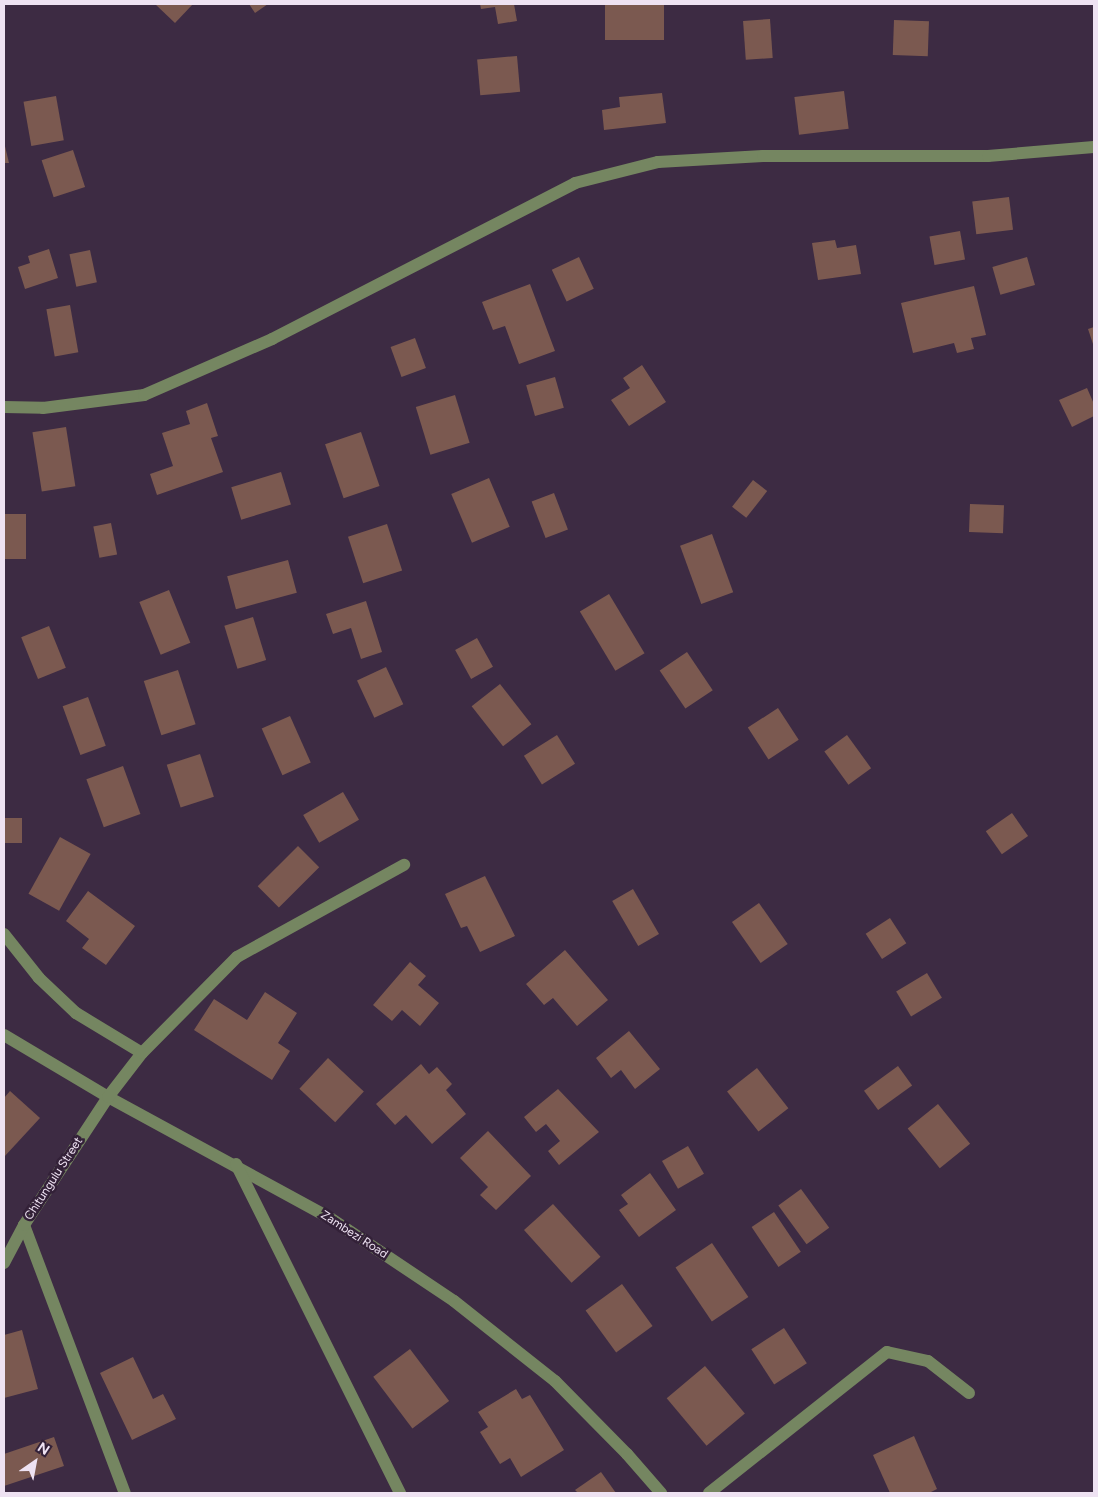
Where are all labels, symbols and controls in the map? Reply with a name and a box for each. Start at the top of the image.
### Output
street label: Chitungulu Street [22,1135,86,1223]
street label: Zambezi Road [318,1208,390,1262]
north arrow [10,1437,60,1487]
text: N [34,1439,53,1459]

